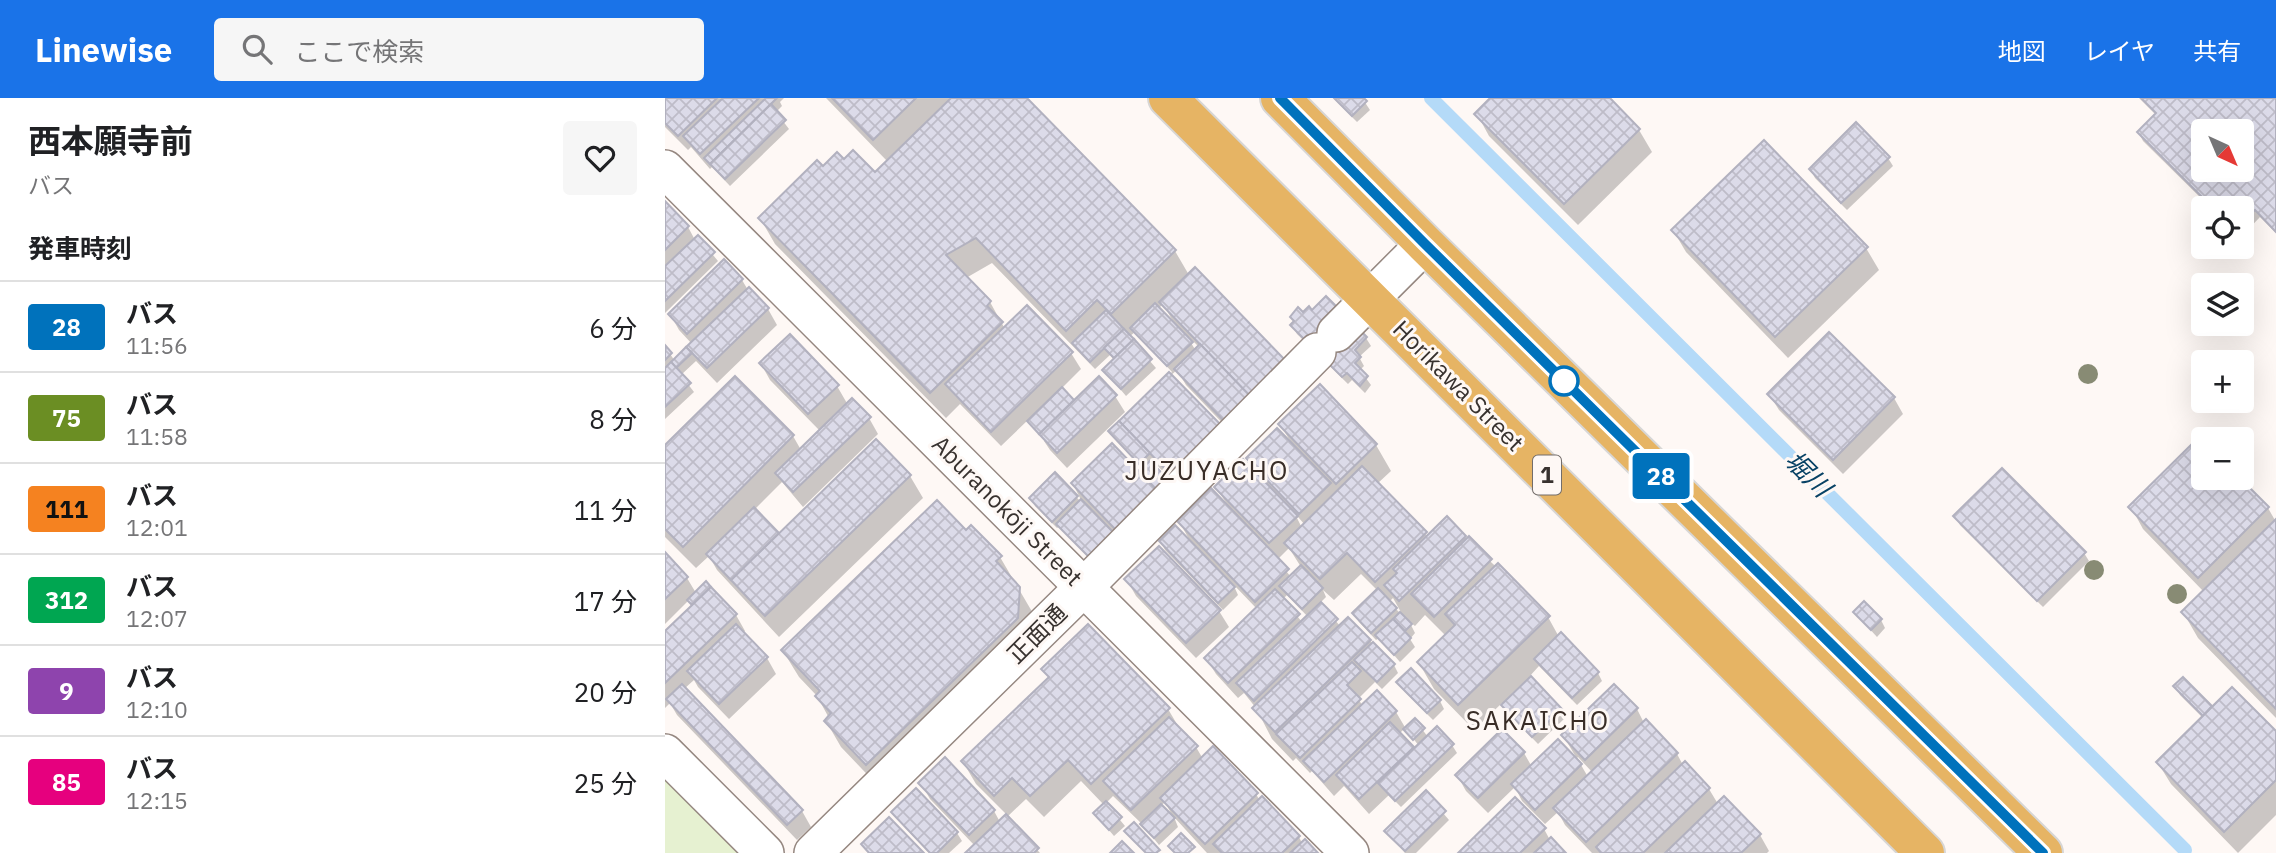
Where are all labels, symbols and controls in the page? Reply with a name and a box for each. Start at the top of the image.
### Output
search box [214,18,704,81]
text: Linewise [35,28,172,71]
icon: search [238,30,276,68]
text: ここで検索 [294,34,424,68]
text: 地図 [1998,35,2046,67]
text: レイヤ [2084,35,2155,67]
text: 共有 [2193,35,2241,67]
text: 西本願寺前 [28,119,193,162]
north arrow [2191,119,2254,182]
map controls [2191,119,2254,490]
button: heart [563,121,637,195]
text: バス [28,170,74,200]
button: locate [2191,196,2254,259]
text: 発車時刻 [28,231,132,265]
button: layers [2191,273,2254,336]
text: バス [126,296,178,330]
text: 28 [52,311,81,343]
text: 6 分 [589,311,637,345]
street label: Horikawa Street [1386,313,1531,458]
text: 11:56 [126,330,188,360]
button: + [2191,350,2254,413]
unlabelled marker [1549,366,1579,396]
text: バス [126,387,178,421]
text: 75 [52,402,81,434]
text: 8 分 [589,402,637,436]
text: 11:58 [126,421,188,451]
button: − [2191,427,2254,490]
street label: Aburanokōji Street [925,428,1090,593]
water label: 堀川 [1778,443,1841,506]
district label: JUZUYACHO [1125,453,1289,487]
line badge: 28 [1629,453,1693,499]
road number: 1 [1533,456,1561,494]
text: 28 [1647,460,1675,492]
text: バス [126,478,178,512]
text: 111 [45,493,88,525]
text: 11 分 [574,493,637,527]
text: 12:01 [126,512,188,542]
text: バス [126,569,178,603]
text: 312 [45,584,88,616]
text: 17 分 [574,584,637,618]
street label: 正面通 [1000,597,1073,670]
text: 12:07 [126,603,188,633]
text: バス [126,660,178,694]
text: 9 [59,675,74,707]
text: 20 分 [574,675,637,709]
text: 12:10 [126,694,188,724]
district label: SAKAICHO [1466,703,1610,737]
text: バス [126,751,178,785]
text: 85 [52,766,81,798]
text: 25 分 [574,766,637,800]
text: 12:15 [126,785,188,815]

